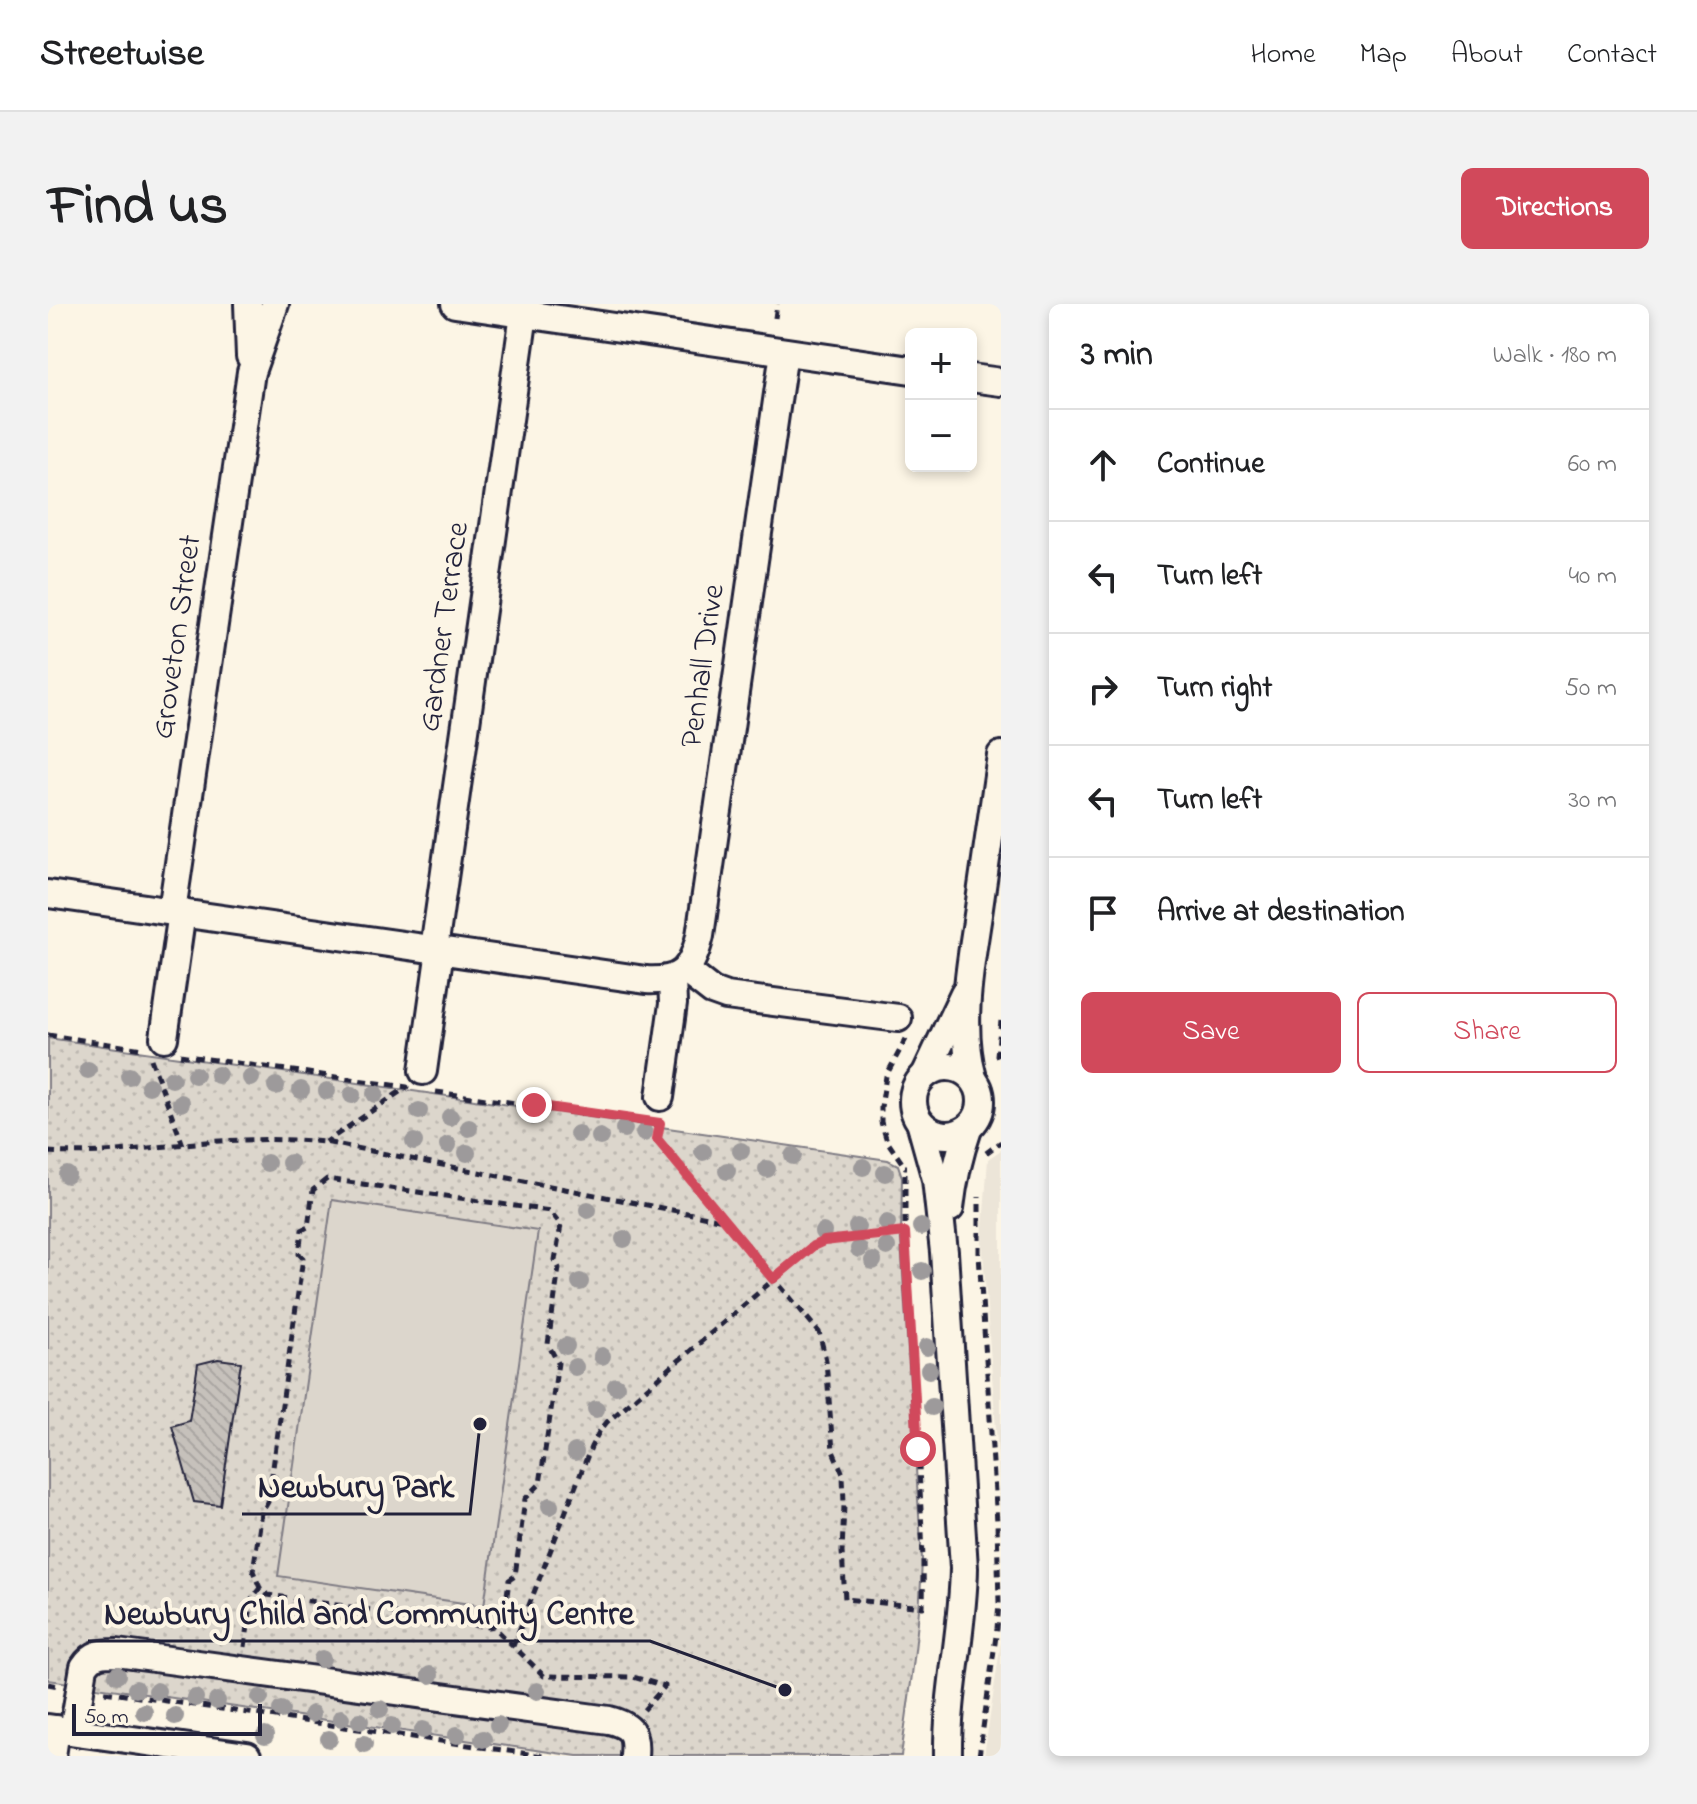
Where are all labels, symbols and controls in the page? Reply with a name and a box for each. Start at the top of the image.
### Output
text: Streetwise [40,27,204,83]
text: Home [1250,35,1316,76]
text: Map [1360,35,1407,76]
text: About [1451,35,1523,76]
text: Contact [1567,35,1657,76]
text: Find us [48,168,228,249]
button: Directions [1461,168,1649,249]
map controls [905,328,977,472]
button: + [905,328,977,400]
text: 3 min [1081,331,1153,381]
text: Walk · 180 m [1493,337,1617,375]
button: − [905,400,977,472]
icon: ahead [1081,443,1125,487]
text: Continue [1157,443,1265,487]
text: 60 m [1568,446,1617,484]
street label: Gardner Terrace [407,518,483,735]
street label: Groveton Street [140,531,216,742]
icon: left [1081,555,1125,599]
text: Turn left [1157,555,1262,599]
text: 40 m [1568,558,1617,596]
street label: Penhall Drive [669,580,739,751]
icon: right [1081,667,1125,711]
text: Turn right [1157,667,1272,711]
text: 50 m [1564,670,1617,708]
icon: left [1081,779,1125,823]
text: Turn left [1157,779,1262,823]
text: 30 m [1568,782,1617,820]
icon: arrive [1081,891,1125,935]
text: Arrive at destination [1157,891,1405,935]
button: Save [1081,992,1341,1073]
button: Share [1357,992,1617,1073]
route end [516,1087,552,1123]
route start [900,1431,936,1467]
callout: Newbury Park [242,1456,470,1514]
text: Newbury Park [258,1464,455,1515]
callout: Newbury Child and Community Centre [88,1583,650,1641]
text: Newbury Child and Community Centre [104,1591,635,1642]
scale bar [72,1700,262,1736]
text: 50 m [84,1702,129,1734]

